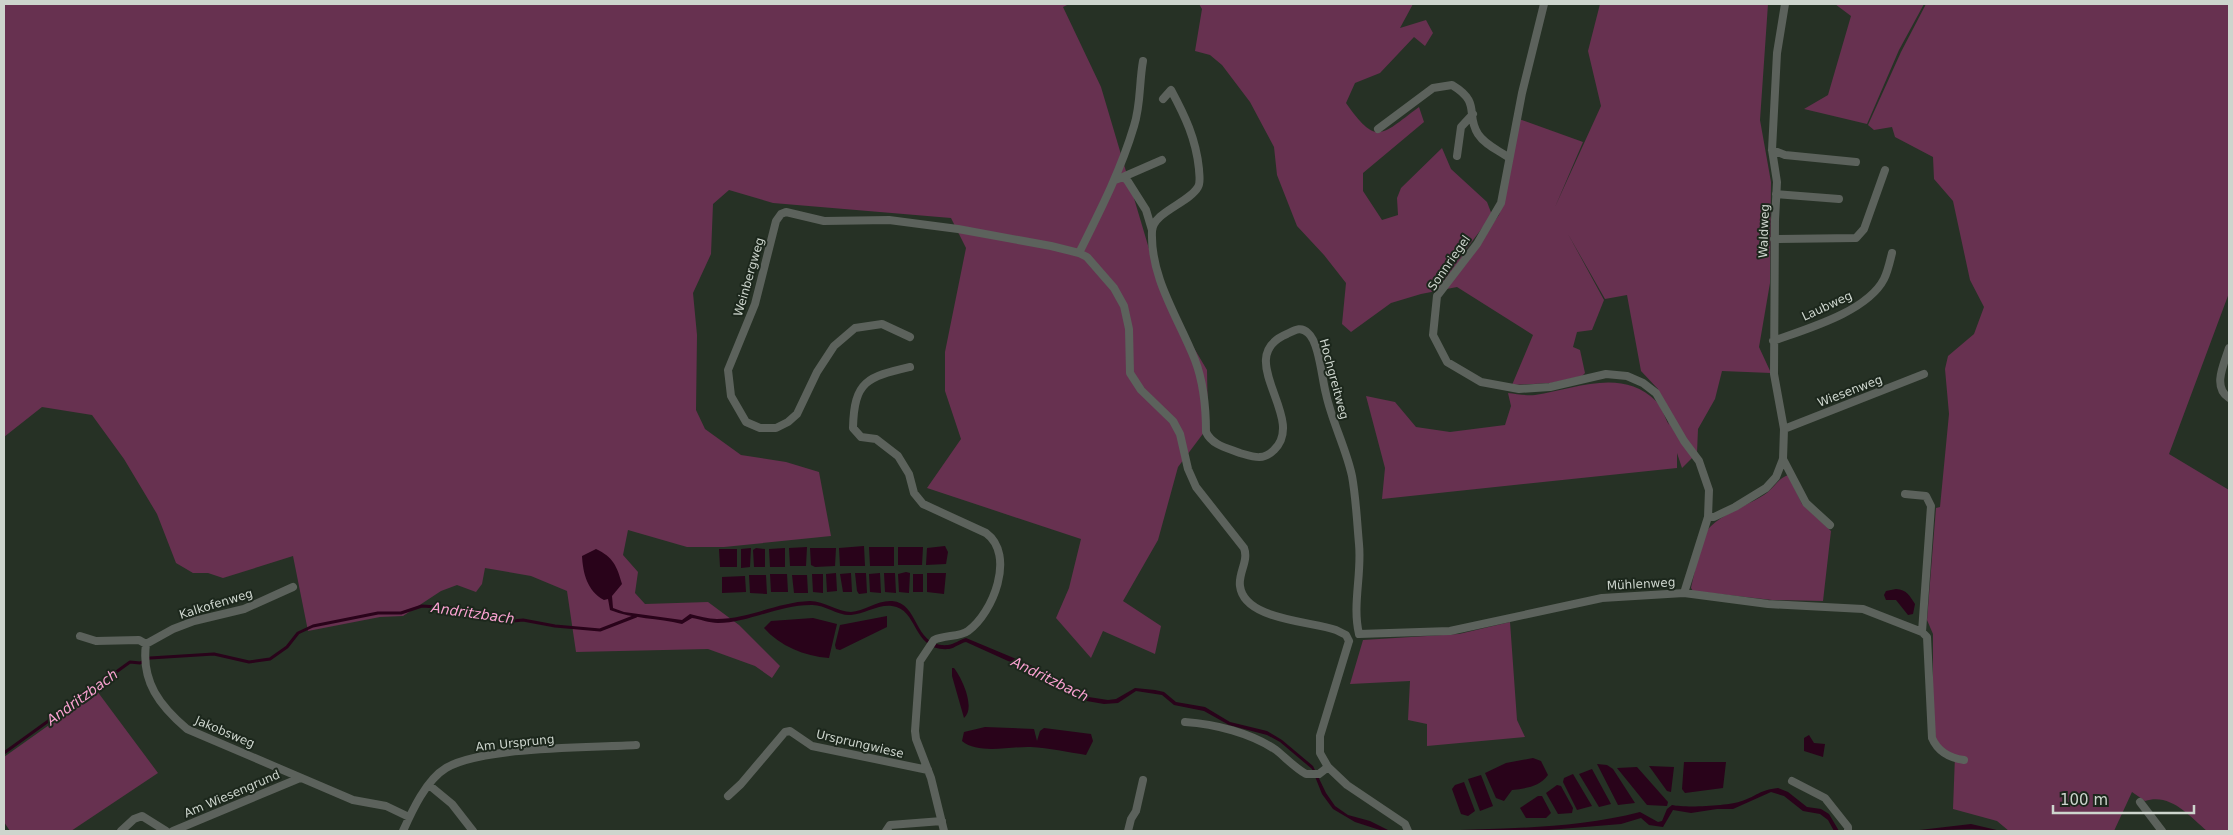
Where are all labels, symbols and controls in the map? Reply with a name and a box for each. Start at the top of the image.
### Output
street label: Waldweg [1756,204,1772,258]
street label: Sonnriegel [1425,233,1473,293]
street label: Weinbergweg [731,236,767,318]
street label: Laubweg [1800,288,1854,324]
street label: Hochgreitweg [1316,337,1352,421]
street label: Wiesenweg [1816,372,1884,410]
street label: Mühlenweg [1606,575,1676,593]
street label: Kalkofenweg [177,586,255,622]
water label: Andritzbach [429,599,516,627]
water label: Andritzbach [1008,653,1091,705]
water label: Andritzbach [43,666,121,729]
street label: Jakobsweg [192,713,257,751]
street label: Ursprungwiese [815,727,905,761]
street label: Am Ursprung [475,732,555,754]
street label: Am Wiesengrund [182,768,282,820]
scale bar [2053,782,2194,814]
text: 100 m [2060,791,2108,809]

